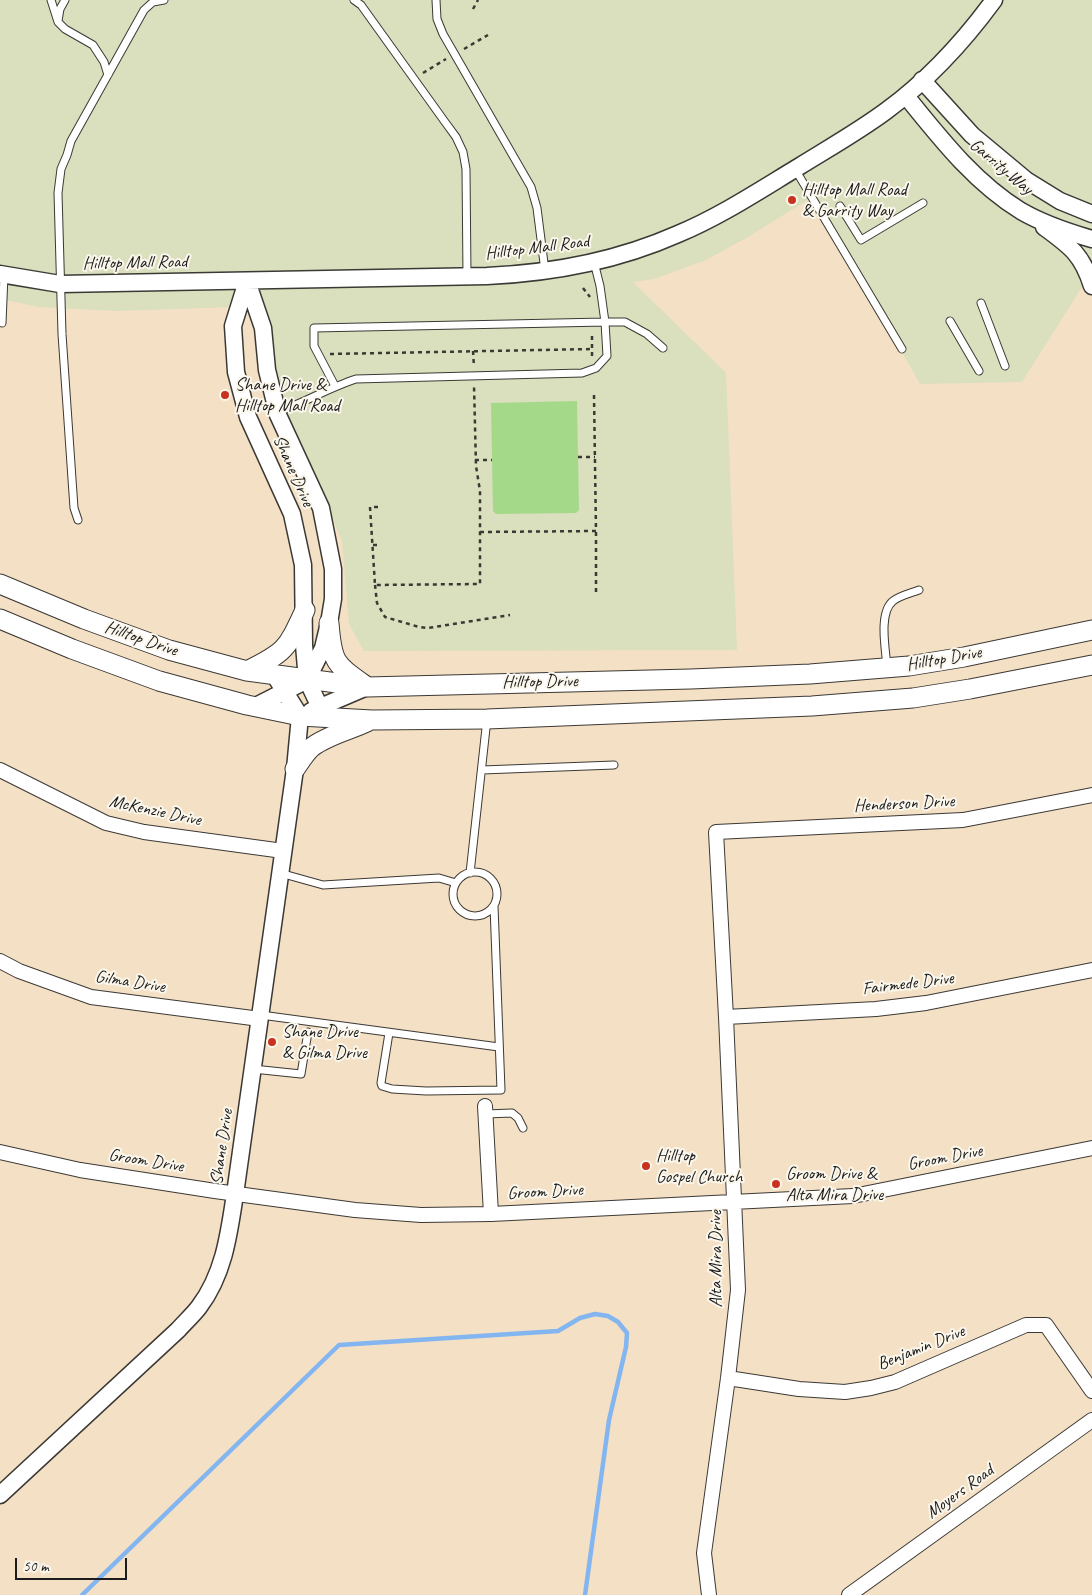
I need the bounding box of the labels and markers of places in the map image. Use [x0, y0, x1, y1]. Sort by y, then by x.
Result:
place label: Hilltop Mall Road & Garrity Way [802, 179, 907, 222]
marker: Hilltop Mall Road & Garrity Way [786, 194, 798, 206]
place label: Shane Drive & Hilltop Mall Road [235, 374, 340, 416]
marker: Shane Drive & Hilltop Mall Road [219, 389, 231, 401]
place label: Shane Drive & Gilma Drive [282, 1021, 367, 1064]
marker: Shane Drive & Gilma Drive [266, 1036, 278, 1048]
place label: Hilltop Gospel Church [656, 1145, 742, 1188]
marker: Hilltop Gospel Church [640, 1160, 652, 1172]
place label: Groom Drive & Alta Mira Drive [786, 1163, 883, 1206]
marker: Groom Drive & Alta Mira Drive [770, 1178, 782, 1190]

